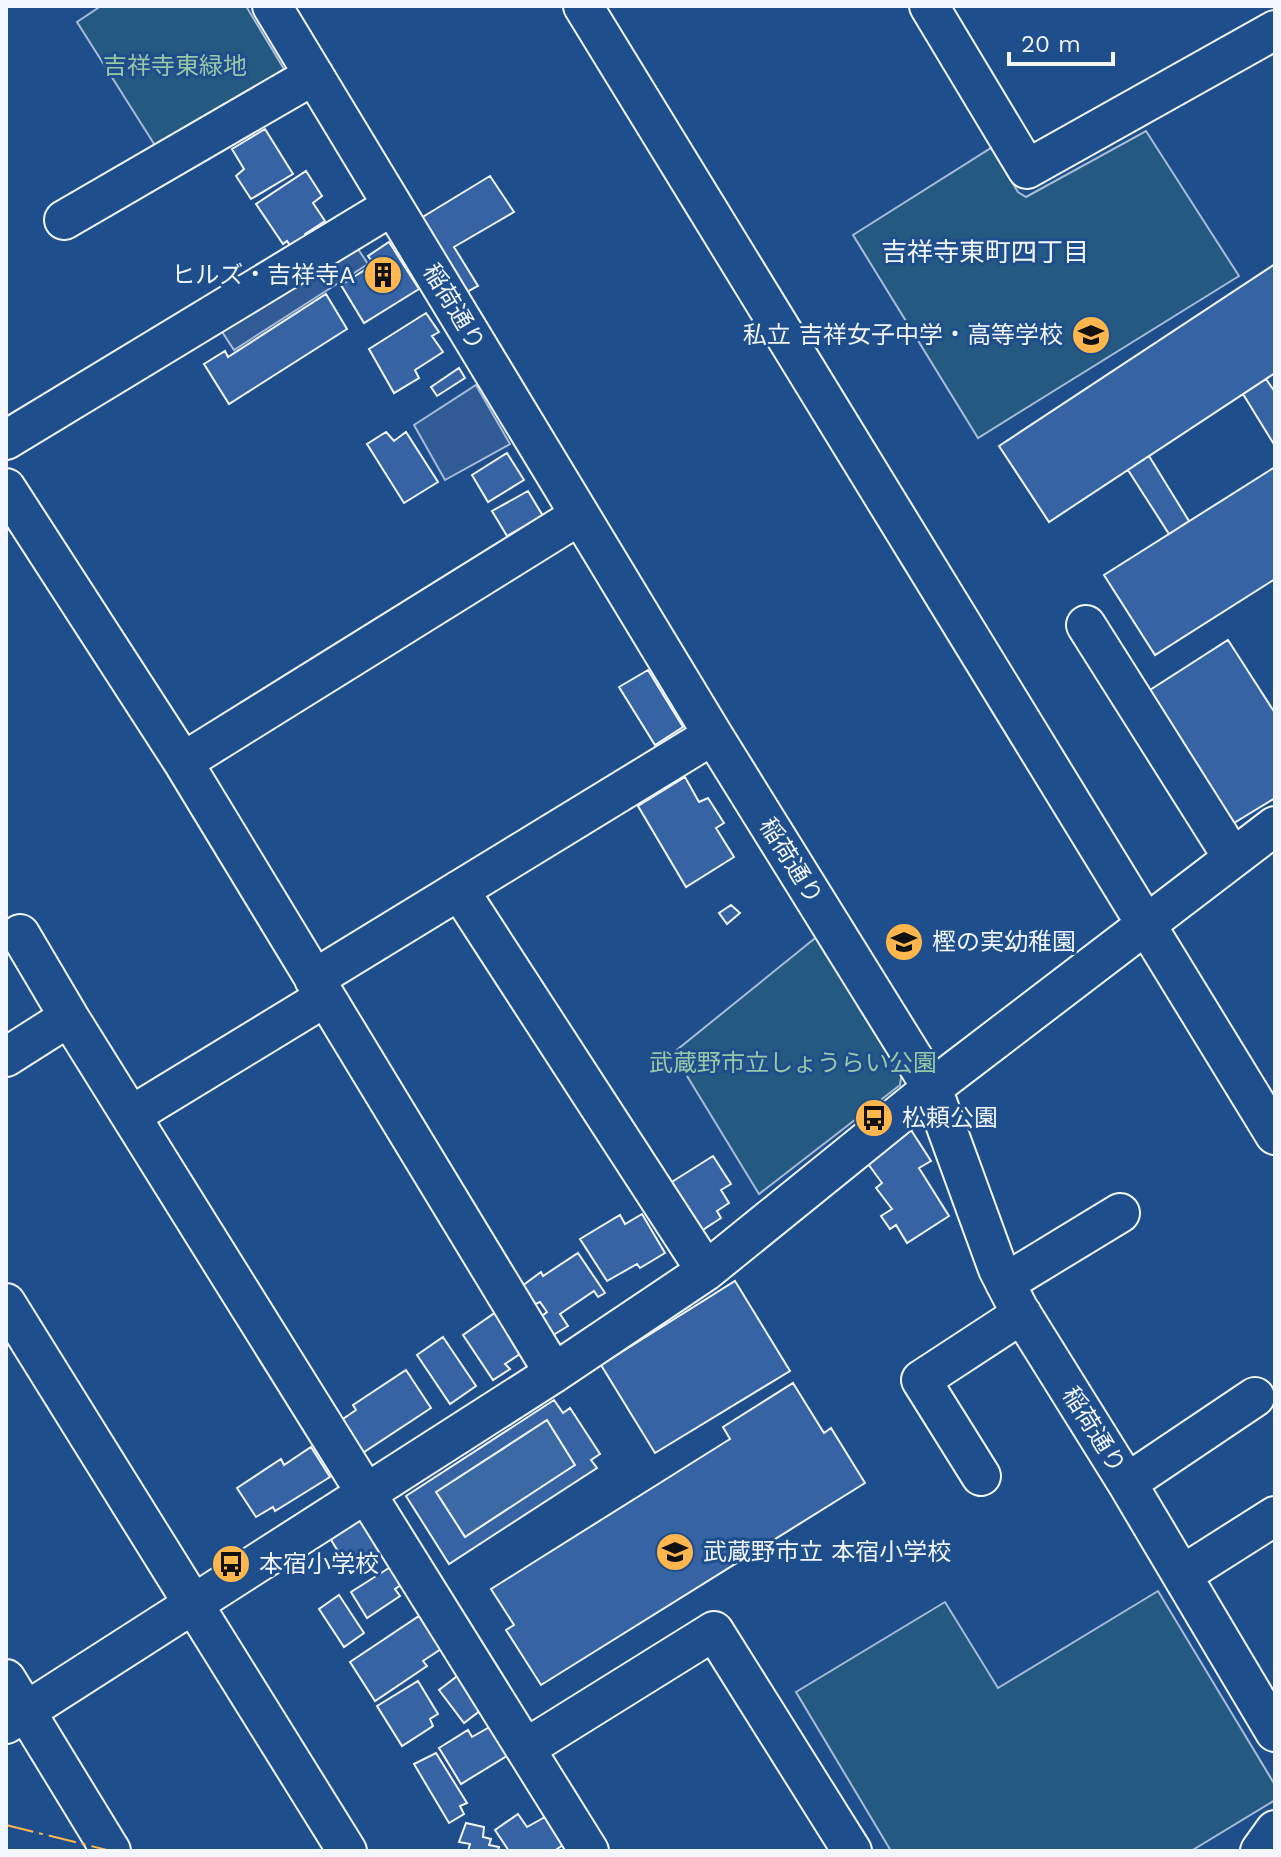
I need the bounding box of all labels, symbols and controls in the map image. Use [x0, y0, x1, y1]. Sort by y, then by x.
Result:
scale bar [1009, 16, 1113, 66]
text: 20 m [1021, 30, 1081, 58]
park label: 吉祥寺東緑地 [103, 52, 247, 80]
district label: 吉祥寺東町四丁目 [881, 237, 1089, 267]
building icon: ヒルズ・吉祥寺A [362, 254, 404, 296]
street label: 稲荷通り [417, 259, 491, 355]
place label: ヒルズ・吉祥寺A [171, 261, 355, 289]
school or university icon: 私立 吉祥女子中学・高等学校 [1070, 314, 1112, 356]
place label: 私立 吉祥女子中学・高等学校 [743, 321, 1063, 349]
street label: 稲荷通り [754, 813, 828, 909]
school or university icon: 樫の実幼稚園 [883, 921, 925, 963]
place label: 樫の実幼稚園 [932, 928, 1076, 956]
park label: 武蔵野市立しょうらい公園 [649, 1049, 937, 1077]
bus stop icon: 松頼公園 [853, 1097, 895, 1139]
place label: 松頼公園 [902, 1104, 998, 1132]
street label: 稲荷通り [1057, 1382, 1131, 1478]
school or university icon: 武蔵野市立 本宿小学校 [654, 1531, 696, 1573]
place label: 武蔵野市立 本宿小学校 [703, 1538, 951, 1566]
bus stop icon: 本宿小学校 [210, 1543, 252, 1585]
place label: 本宿小学校 [259, 1550, 379, 1578]

